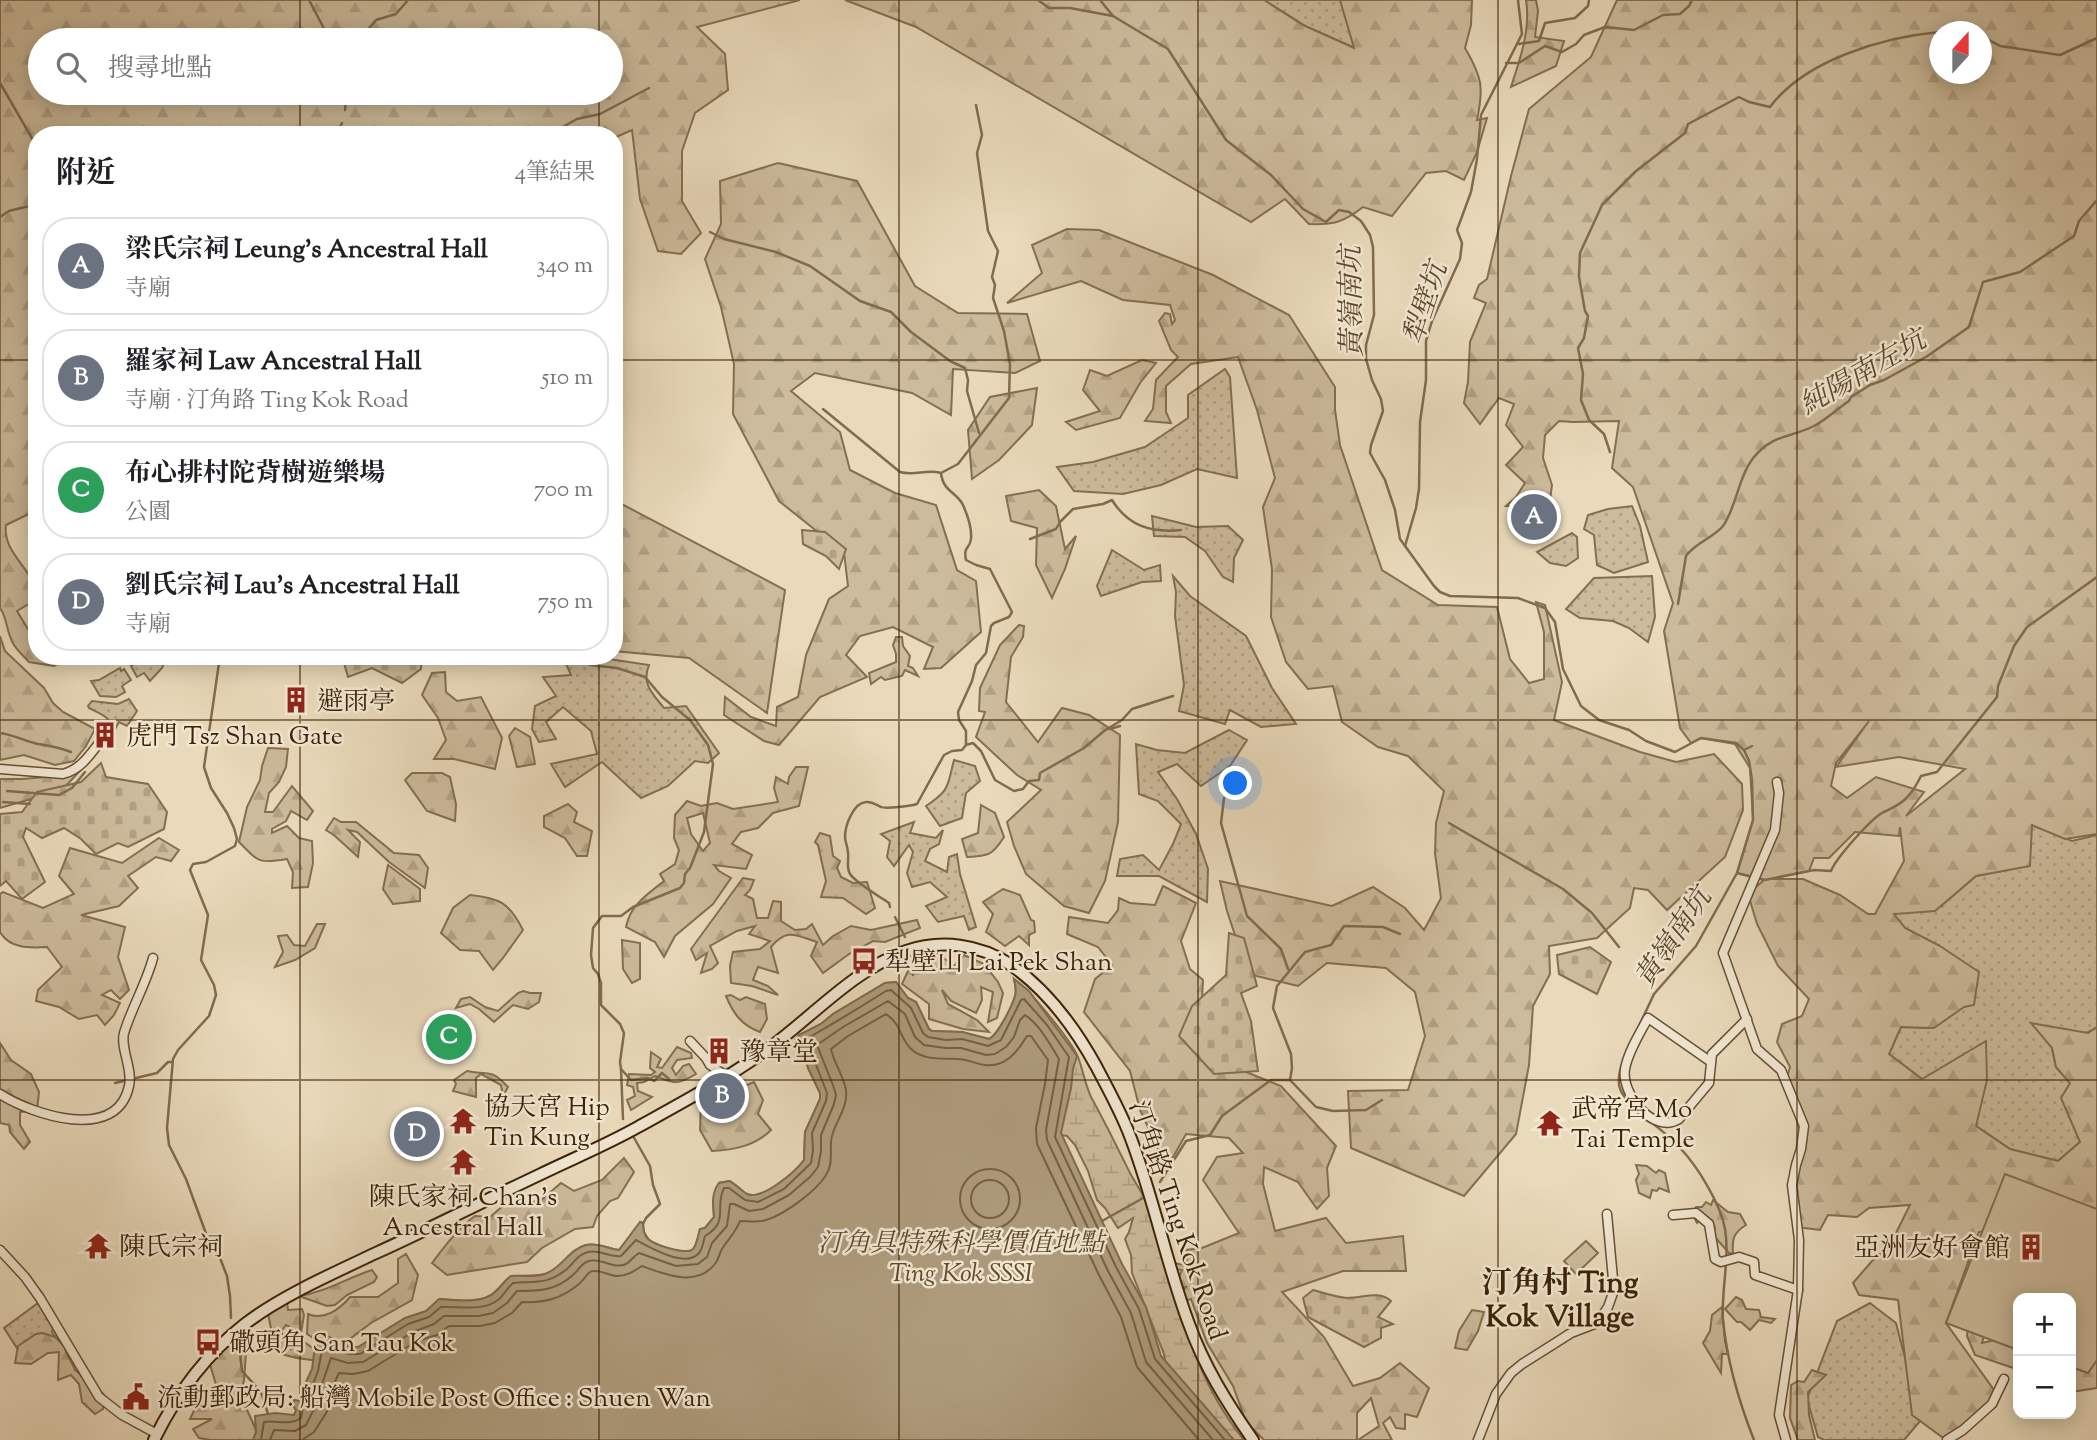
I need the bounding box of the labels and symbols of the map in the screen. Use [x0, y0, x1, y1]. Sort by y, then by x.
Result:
north arrow [1929, 21, 1992, 84]
water label: 黃嶺南坑 [1332, 242, 1374, 358]
water label: 犁壁坑 [1395, 254, 1460, 350]
water label: 純陽南左坑 [1793, 319, 1938, 426]
pin: A [1511, 491, 1557, 543]
place label: 避雨亭 [317, 684, 395, 721]
building icon: 避雨亭 [281, 685, 311, 715]
place label: 虎門 Tsz Shan Gate [126, 719, 343, 756]
building icon: 虎門 Tsz Shan Gate [90, 720, 120, 750]
your location [1218, 766, 1252, 800]
water label: 黃嶺南坑 [1627, 878, 1725, 996]
place label: 犁壁山 Lai Pek Shan [885, 945, 1112, 982]
bus stop icon: 犁壁山 Lai Pek Shan [849, 946, 879, 976]
pin: C [426, 1011, 472, 1063]
place label: 豫章堂 [740, 1035, 818, 1072]
building icon: 豫章堂 [704, 1036, 734, 1066]
pin: B [699, 1070, 745, 1122]
place label: 協天宮 Hip Tin Kung [484, 1090, 610, 1157]
place label: 武帝宮 Mo Tai Temple [1571, 1092, 1695, 1159]
street label: 汀角路 Ting Kok Road [1118, 1096, 1235, 1346]
temple icon: 協天宮 Hip Tin Kung [448, 1106, 478, 1136]
pin: D [394, 1108, 440, 1160]
temple icon: 武帝宮 Mo Tai Temple [1535, 1108, 1565, 1138]
temple icon: 陳氏家祠 Chan's Ancestral Hall [448, 1147, 478, 1177]
place label: 陳氏家祠 Chan's Ancestral Hall [369, 1180, 557, 1247]
park label: 汀角具特殊科學價值地點 Ting Kok SSSI [818, 1226, 1107, 1293]
place label: 陳氏宗祠 [119, 1230, 223, 1267]
temple icon: 陳氏宗祠 [83, 1231, 113, 1261]
place label: 亞洲友好會館 [1854, 1231, 2010, 1268]
building icon: 亞洲友好會館 [2016, 1232, 2046, 1262]
district label: 汀角村 Ting Kok Village [1482, 1263, 1639, 1340]
place label: 䃟頭角 San Tau Kok [229, 1326, 455, 1363]
bus stop icon: 䃟頭角 San Tau Kok [193, 1327, 223, 1357]
place label: 流動郵政局: 船灣 Mobile Post Office : Shuen Wan [157, 1381, 711, 1418]
public building icon: 流動郵政局: 船灣 Mobile Post Office : Shuen Wan [121, 1382, 151, 1412]

